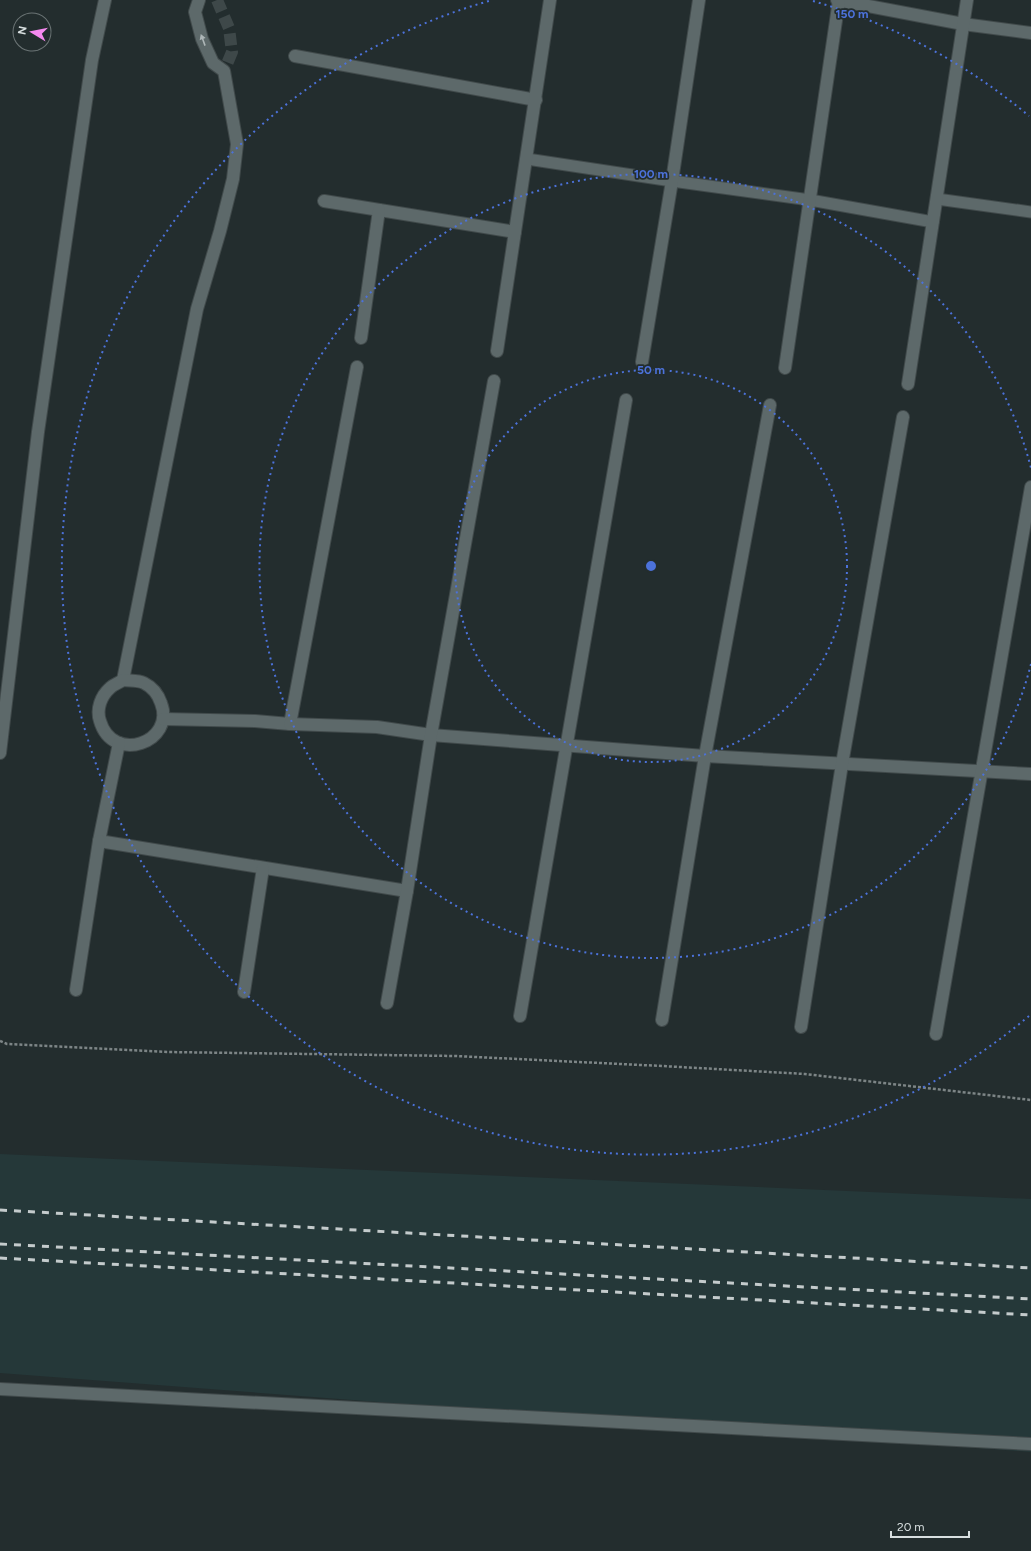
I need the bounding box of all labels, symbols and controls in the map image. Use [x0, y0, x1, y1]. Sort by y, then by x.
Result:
text: 150 m [835, 7, 869, 21]
north arrow [12, 12, 52, 52]
text: N [16, 25, 30, 36]
one-way arrow [200, 33, 206, 45]
text: 100 m [634, 167, 668, 181]
text: 50 m [637, 363, 665, 377]
centre of rings [644, 559, 658, 573]
scale bar [891, 1513, 969, 1539]
text: 20 m [897, 1520, 925, 1534]

